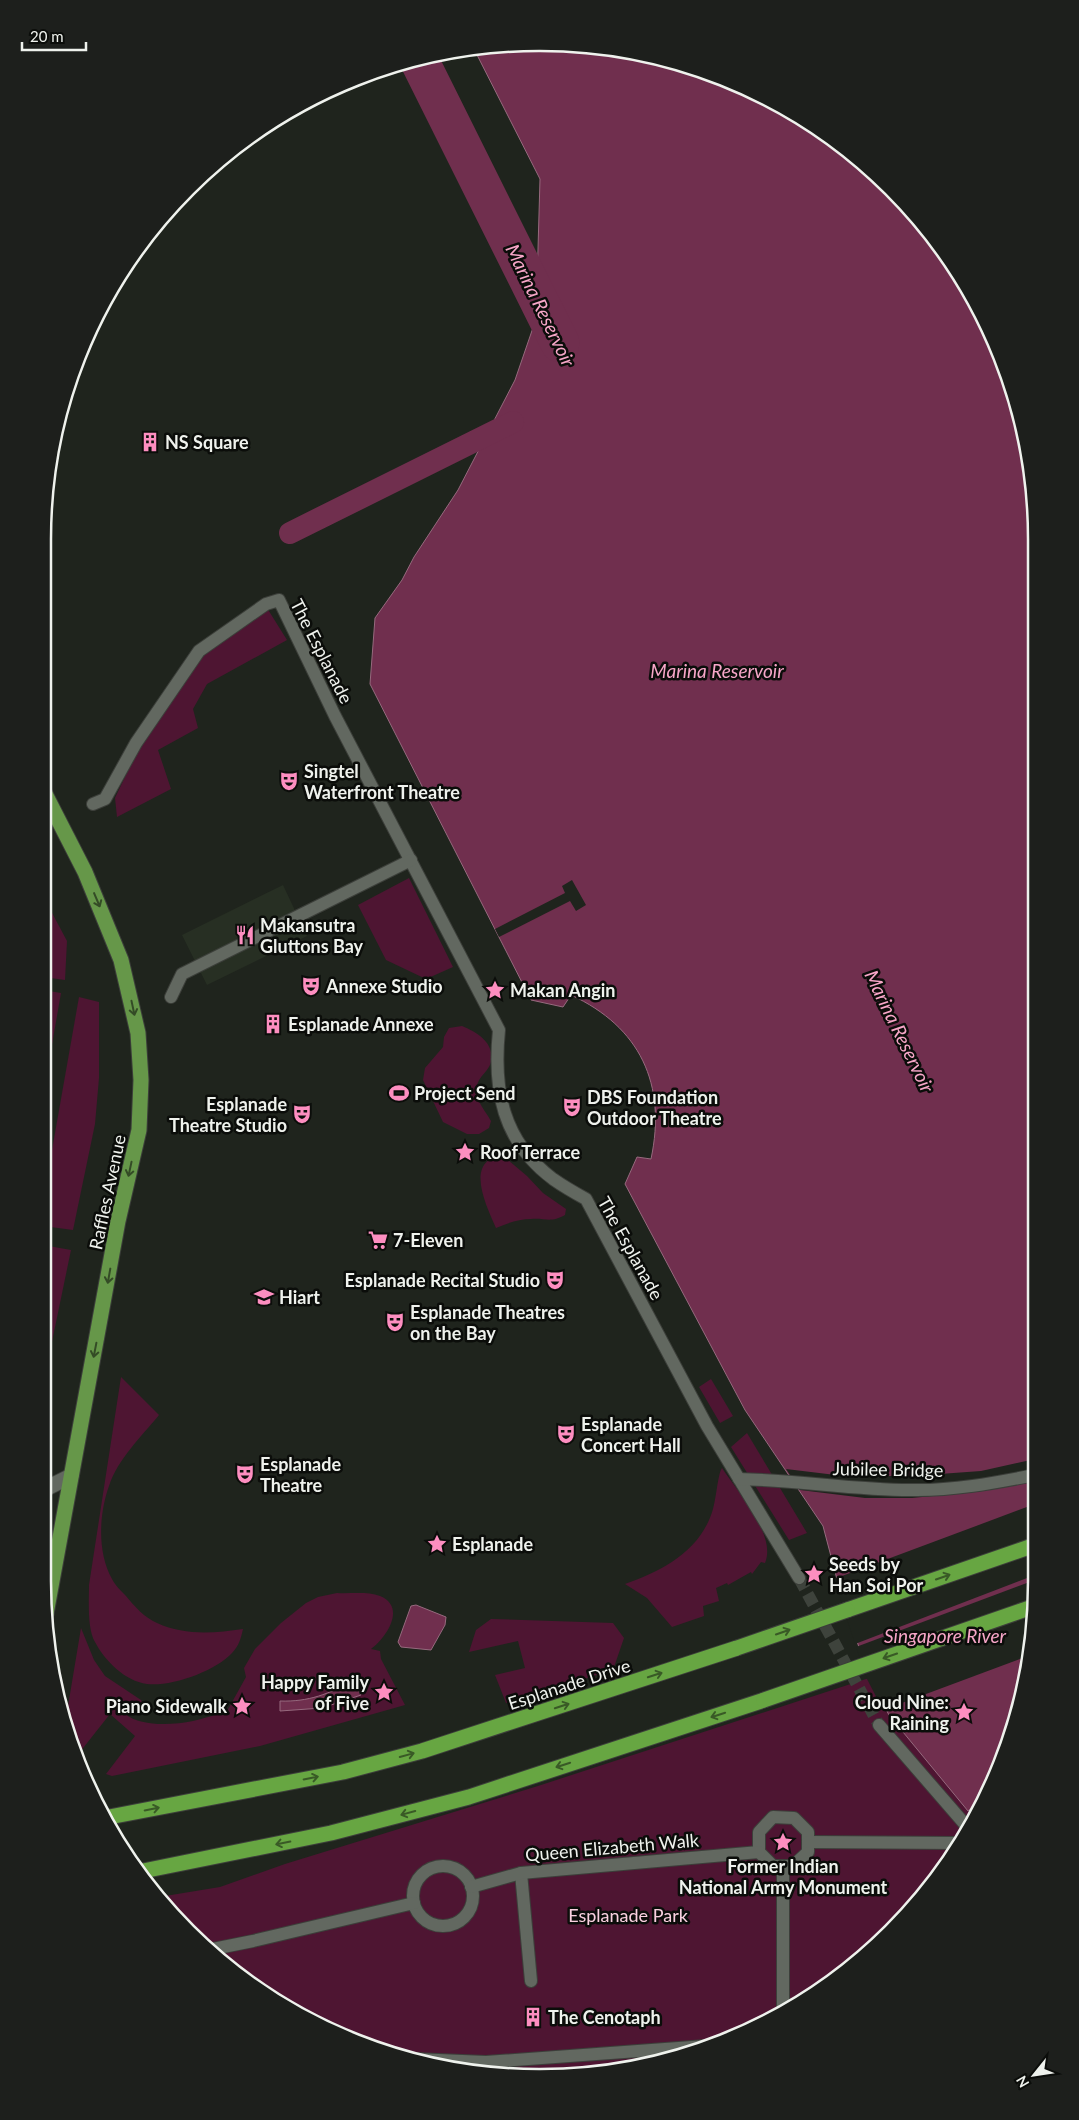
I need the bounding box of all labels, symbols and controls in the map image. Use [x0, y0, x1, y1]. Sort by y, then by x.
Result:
scale bar [22, 20, 86, 52]
text: 20 m [30, 27, 64, 45]
water label: Marina Reservoir [501, 240, 581, 370]
building icon: NS Square [139, 431, 161, 453]
place label: NS Square [165, 431, 249, 453]
street label: The Esplanade [286, 595, 358, 707]
water label: Marina Reservoir [650, 659, 784, 682]
place label: Singtel Waterfront Theatre [304, 760, 460, 803]
theatre icon: Singtel Waterfront Theatre [278, 770, 300, 792]
one-way arrow [93, 892, 102, 907]
place label: Makansutra Gluttons Bay [260, 914, 364, 957]
restaurant icon: Makansutra Gluttons Bay [234, 924, 256, 946]
water label: Marina Reservoir [860, 966, 940, 1096]
theatre icon: Annexe Studio [300, 975, 322, 997]
place label: Annexe Studio [325, 975, 443, 997]
place icon: Makan Angin [484, 979, 506, 1001]
place label: Makan Angin [510, 979, 615, 1001]
one-way arrow [128, 999, 138, 1015]
building icon: Esplanade Annexe [262, 1013, 284, 1035]
place label: Esplanade Annexe [288, 1013, 434, 1035]
sports icon: Project Send [388, 1082, 410, 1104]
place label: Project Send [414, 1082, 516, 1104]
place label: DBS Foundation Outdoor Theatre [587, 1086, 722, 1129]
place label: Esplanade Theatre Studio [169, 1093, 287, 1136]
theatre icon: DBS Foundation Outdoor Theatre [561, 1096, 583, 1118]
theatre icon: Esplanade Theatre Studio [291, 1103, 313, 1125]
street label: Raffles Avenue [84, 1132, 130, 1252]
place icon: Roof Terrace [454, 1141, 476, 1163]
place label: Roof Terrace [480, 1141, 581, 1163]
one-way arrow [125, 1160, 134, 1176]
street label: The Esplanade [594, 1193, 668, 1303]
supermarket icon: 7-Eleven [367, 1229, 389, 1251]
place label: 7-Eleven [393, 1229, 463, 1251]
one-way arrow [103, 1268, 113, 1284]
place label: Esplanade Recital Studio [345, 1269, 540, 1291]
theatre icon: Esplanade Recital Studio [544, 1269, 566, 1291]
school or university icon: Hiart [253, 1286, 275, 1308]
place label: Hiart [279, 1286, 320, 1308]
place label: Esplanade Theatres on the Bay [410, 1301, 565, 1344]
theatre icon: Esplanade Theatres on the Bay [384, 1311, 406, 1333]
one-way arrow [89, 1341, 99, 1357]
place label: Esplanade Concert Hall [581, 1413, 681, 1456]
theatre icon: Esplanade Concert Hall [555, 1423, 577, 1445]
place label: Esplanade Theatre [260, 1453, 341, 1496]
street label: Jubilee Bridge [832, 1457, 944, 1481]
theatre icon: Esplanade Theatre [234, 1463, 256, 1485]
place icon: Esplanade [426, 1533, 448, 1555]
place label: Esplanade [452, 1533, 533, 1555]
place label: Seeds by Han Soi Por [829, 1553, 923, 1596]
place icon: Seeds by Han Soi Por [803, 1563, 825, 1585]
one-way arrow [934, 1572, 950, 1581]
water label: Singapore River [884, 1624, 1006, 1647]
one-way arrow [775, 1627, 791, 1636]
one-way arrow [883, 1652, 898, 1661]
street label: Esplanade Drive [505, 1654, 633, 1714]
one-way arrow [647, 1670, 663, 1680]
place label: Happy Family of Five [261, 1671, 369, 1714]
place icon: Happy Family of Five [373, 1681, 395, 1703]
place label: Cloud Nine: Raining [855, 1691, 949, 1734]
place label: Piano Sidewalk [106, 1695, 227, 1717]
place icon: Piano Sidewalk [231, 1695, 253, 1717]
one-way arrow [554, 1701, 570, 1710]
place icon: Cloud Nine: Raining [953, 1701, 975, 1723]
one-way arrow [710, 1710, 726, 1720]
one-way arrow [399, 1750, 415, 1760]
one-way arrow [556, 1761, 571, 1770]
one-way arrow [303, 1773, 319, 1783]
one-way arrow [143, 1803, 159, 1813]
one-way arrow [400, 1809, 416, 1818]
street label: Queen Elizabeth Walk [524, 1828, 701, 1866]
place icon: Former Indian National Army Monument [772, 1831, 794, 1853]
one-way arrow [276, 1839, 292, 1848]
place label: Former Indian National Army Monument [679, 1855, 887, 1898]
park label: Esplanade Park [568, 1904, 689, 1926]
building icon: The Cenotaph [522, 2006, 544, 2028]
place label: The Cenotaph [548, 2006, 661, 2028]
north arrow [1009, 2050, 1059, 2100]
text: N [1012, 2073, 1032, 2091]

